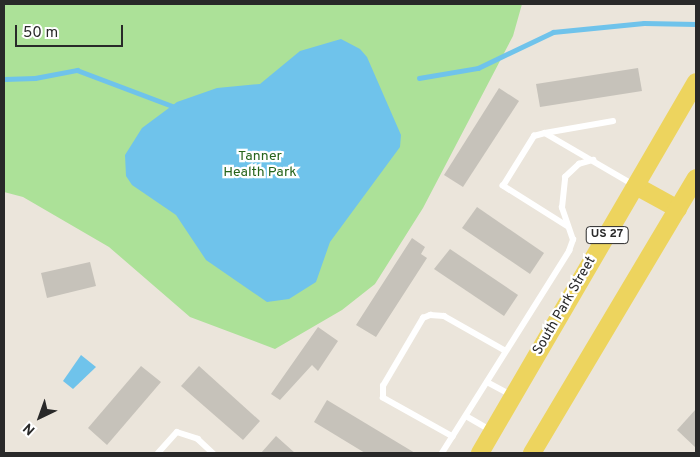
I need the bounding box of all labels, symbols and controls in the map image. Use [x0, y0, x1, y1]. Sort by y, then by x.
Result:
scale bar [18, 15, 125, 47]
text: 50 m [23, 24, 58, 43]
park label: Tanner Health Park [223, 149, 297, 182]
road number: US 27 [584, 226, 630, 244]
street label: South Park Street [530, 254, 600, 358]
north arrow [15, 392, 65, 442]
text: N [20, 419, 39, 438]

